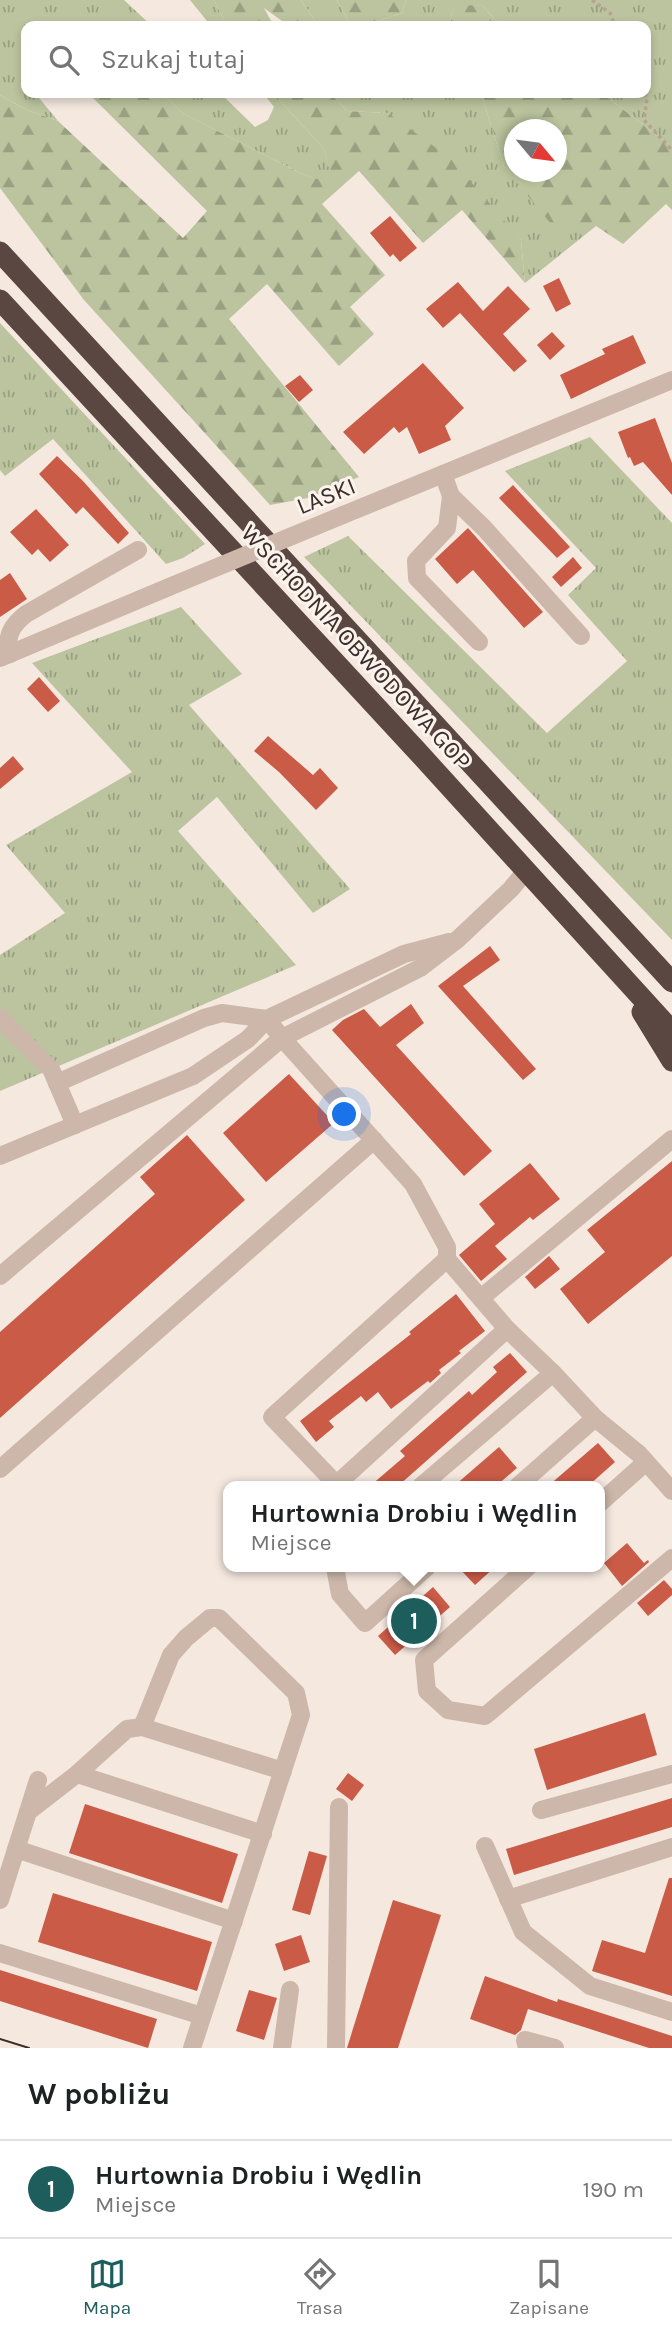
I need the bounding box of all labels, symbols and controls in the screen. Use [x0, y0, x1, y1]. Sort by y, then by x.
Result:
search box [21, 21, 651, 98]
icon: search [45, 41, 83, 79]
text: Szukaj tutaj [101, 44, 246, 75]
north arrow [504, 119, 567, 182]
street label: LASKI [293, 472, 359, 520]
street label: WSCHODNIA OBWODOWA GOP [235, 519, 477, 775]
your location [327, 1097, 361, 1131]
popup [223, 1481, 605, 1572]
text: Hurtownia Drobiu i Wędlin [250, 1498, 578, 1529]
text: Miejsce [250, 1529, 332, 1556]
pin: 1 [391, 1595, 437, 1647]
text: W pobliżu [28, 2076, 170, 2112]
text: Hurtownia Drobiu i Wędlin [95, 2160, 422, 2191]
text: 1 [47, 2176, 55, 2203]
text: 190 m [582, 2176, 644, 2203]
text: Miejsce [95, 2191, 176, 2218]
tab: Mapa [83, 2255, 131, 2319]
tab: Trasa [297, 2255, 343, 2319]
tab: Zapisane [509, 2255, 589, 2319]

